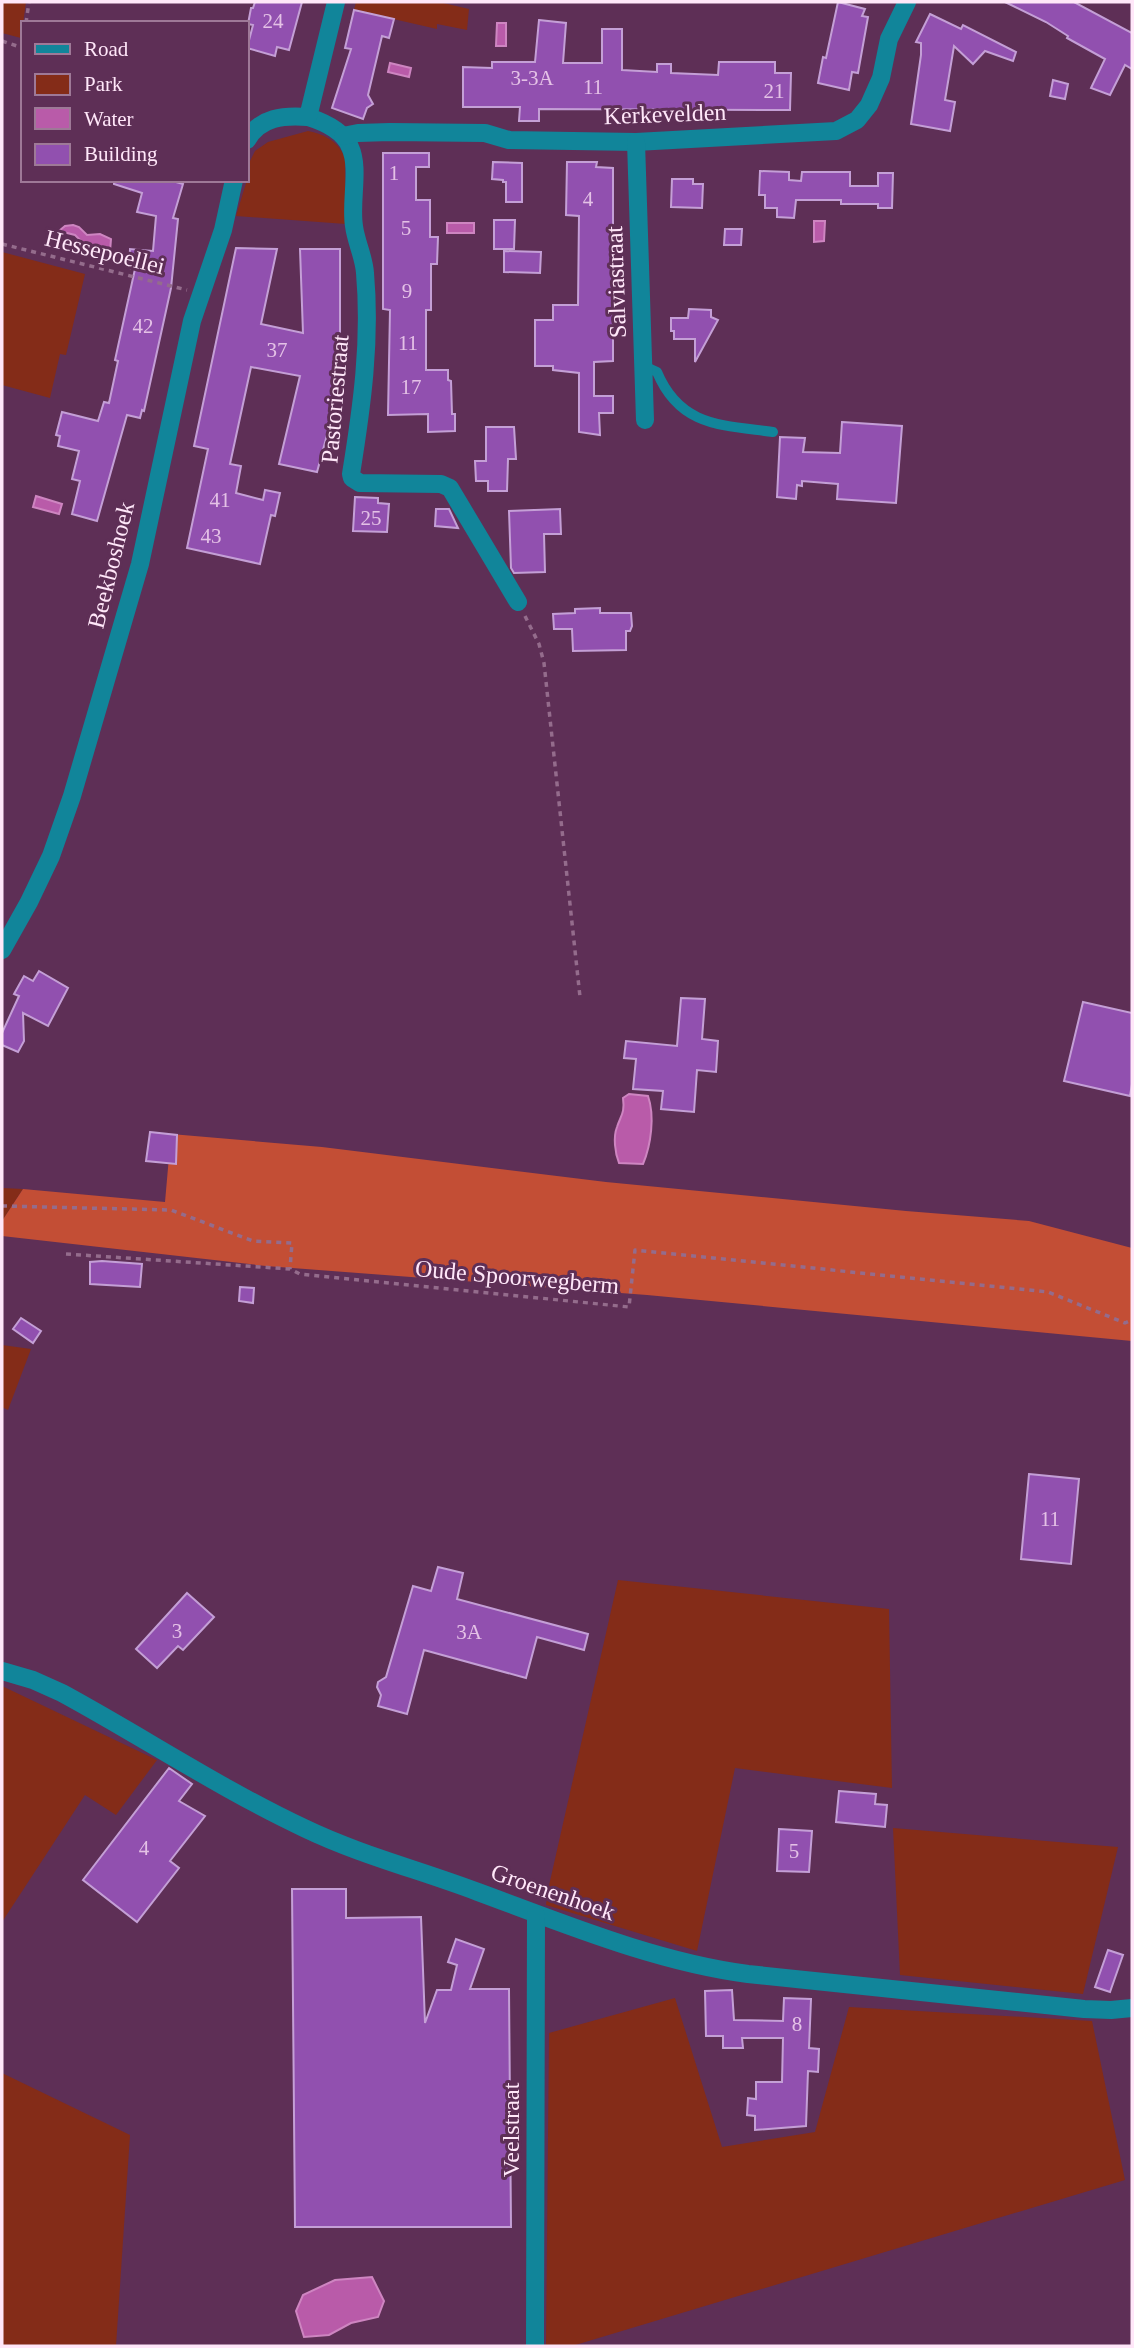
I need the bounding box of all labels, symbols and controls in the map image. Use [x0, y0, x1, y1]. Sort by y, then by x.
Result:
house number: 24 [263, 9, 284, 33]
legend [21, 21, 248, 182]
text: Road [84, 37, 129, 61]
house number: 3-3A [510, 66, 554, 90]
text: Park [84, 72, 123, 96]
house number: 11 [583, 75, 603, 99]
house number: 21 [764, 79, 785, 103]
street label: Kerkevelden [603, 99, 727, 129]
text: Water [84, 107, 134, 131]
text: Building [84, 142, 158, 166]
house number: 1 [389, 161, 399, 185]
house number: 4 [583, 187, 594, 211]
house number: 5 [401, 216, 411, 240]
street label: Hessepoellei [42, 225, 168, 280]
street label: Salviastraat [601, 225, 631, 338]
house number: 9 [402, 279, 412, 303]
house number: 42 [133, 314, 154, 338]
house number: 11 [398, 331, 418, 355]
street label: Pastoriestraat [316, 333, 354, 465]
house number: 37 [267, 338, 288, 362]
house number: 17 [401, 375, 422, 399]
house number: 41 [210, 488, 231, 512]
street label: Beekboshoek [83, 499, 139, 631]
house number: 25 [361, 506, 382, 530]
house number: 43 [201, 524, 222, 548]
street label: Oude Spoorwegberm [414, 1255, 620, 1299]
house number: 11 [1040, 1507, 1060, 1531]
house number: 3 [172, 1619, 182, 1643]
house number: 3A [456, 1620, 483, 1644]
house number: 4 [139, 1836, 150, 1860]
house number: 5 [789, 1839, 799, 1863]
street label: Groenenhoek [488, 1859, 618, 1925]
house number: 8 [792, 2012, 802, 2036]
street label: Veelstraat [498, 2082, 524, 2177]

